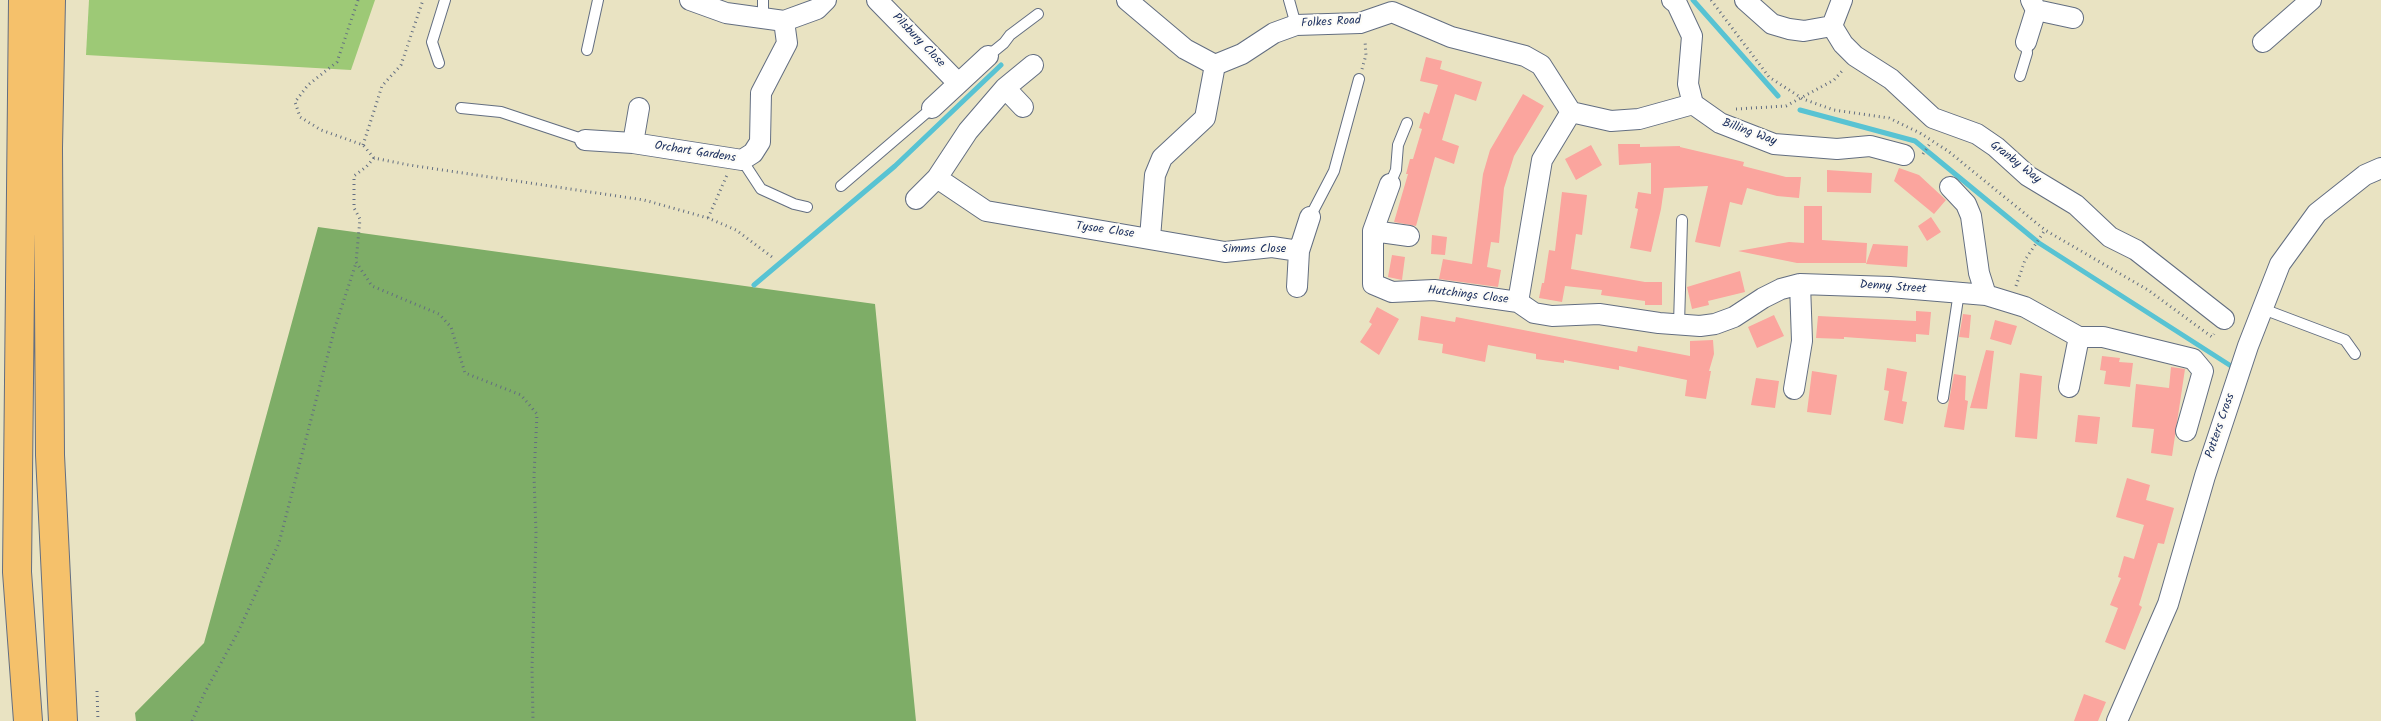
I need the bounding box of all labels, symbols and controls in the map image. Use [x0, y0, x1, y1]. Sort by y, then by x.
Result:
street label: Pilsbury Close [889, 11, 947, 71]
street label: Folkes Road [1301, 14, 1361, 32]
street label: Billing Way [1720, 117, 1778, 149]
street label: Orchart Gardens [653, 139, 737, 167]
street label: Granby Way [1987, 139, 2043, 187]
street label: Tysoe Close [1075, 220, 1135, 242]
street label: Simms Close [1222, 243, 1286, 257]
street label: Denny Street [1859, 278, 1927, 298]
street label: Hutchings Close [1427, 284, 1509, 308]
street label: Potters Cross [2203, 392, 2239, 460]

